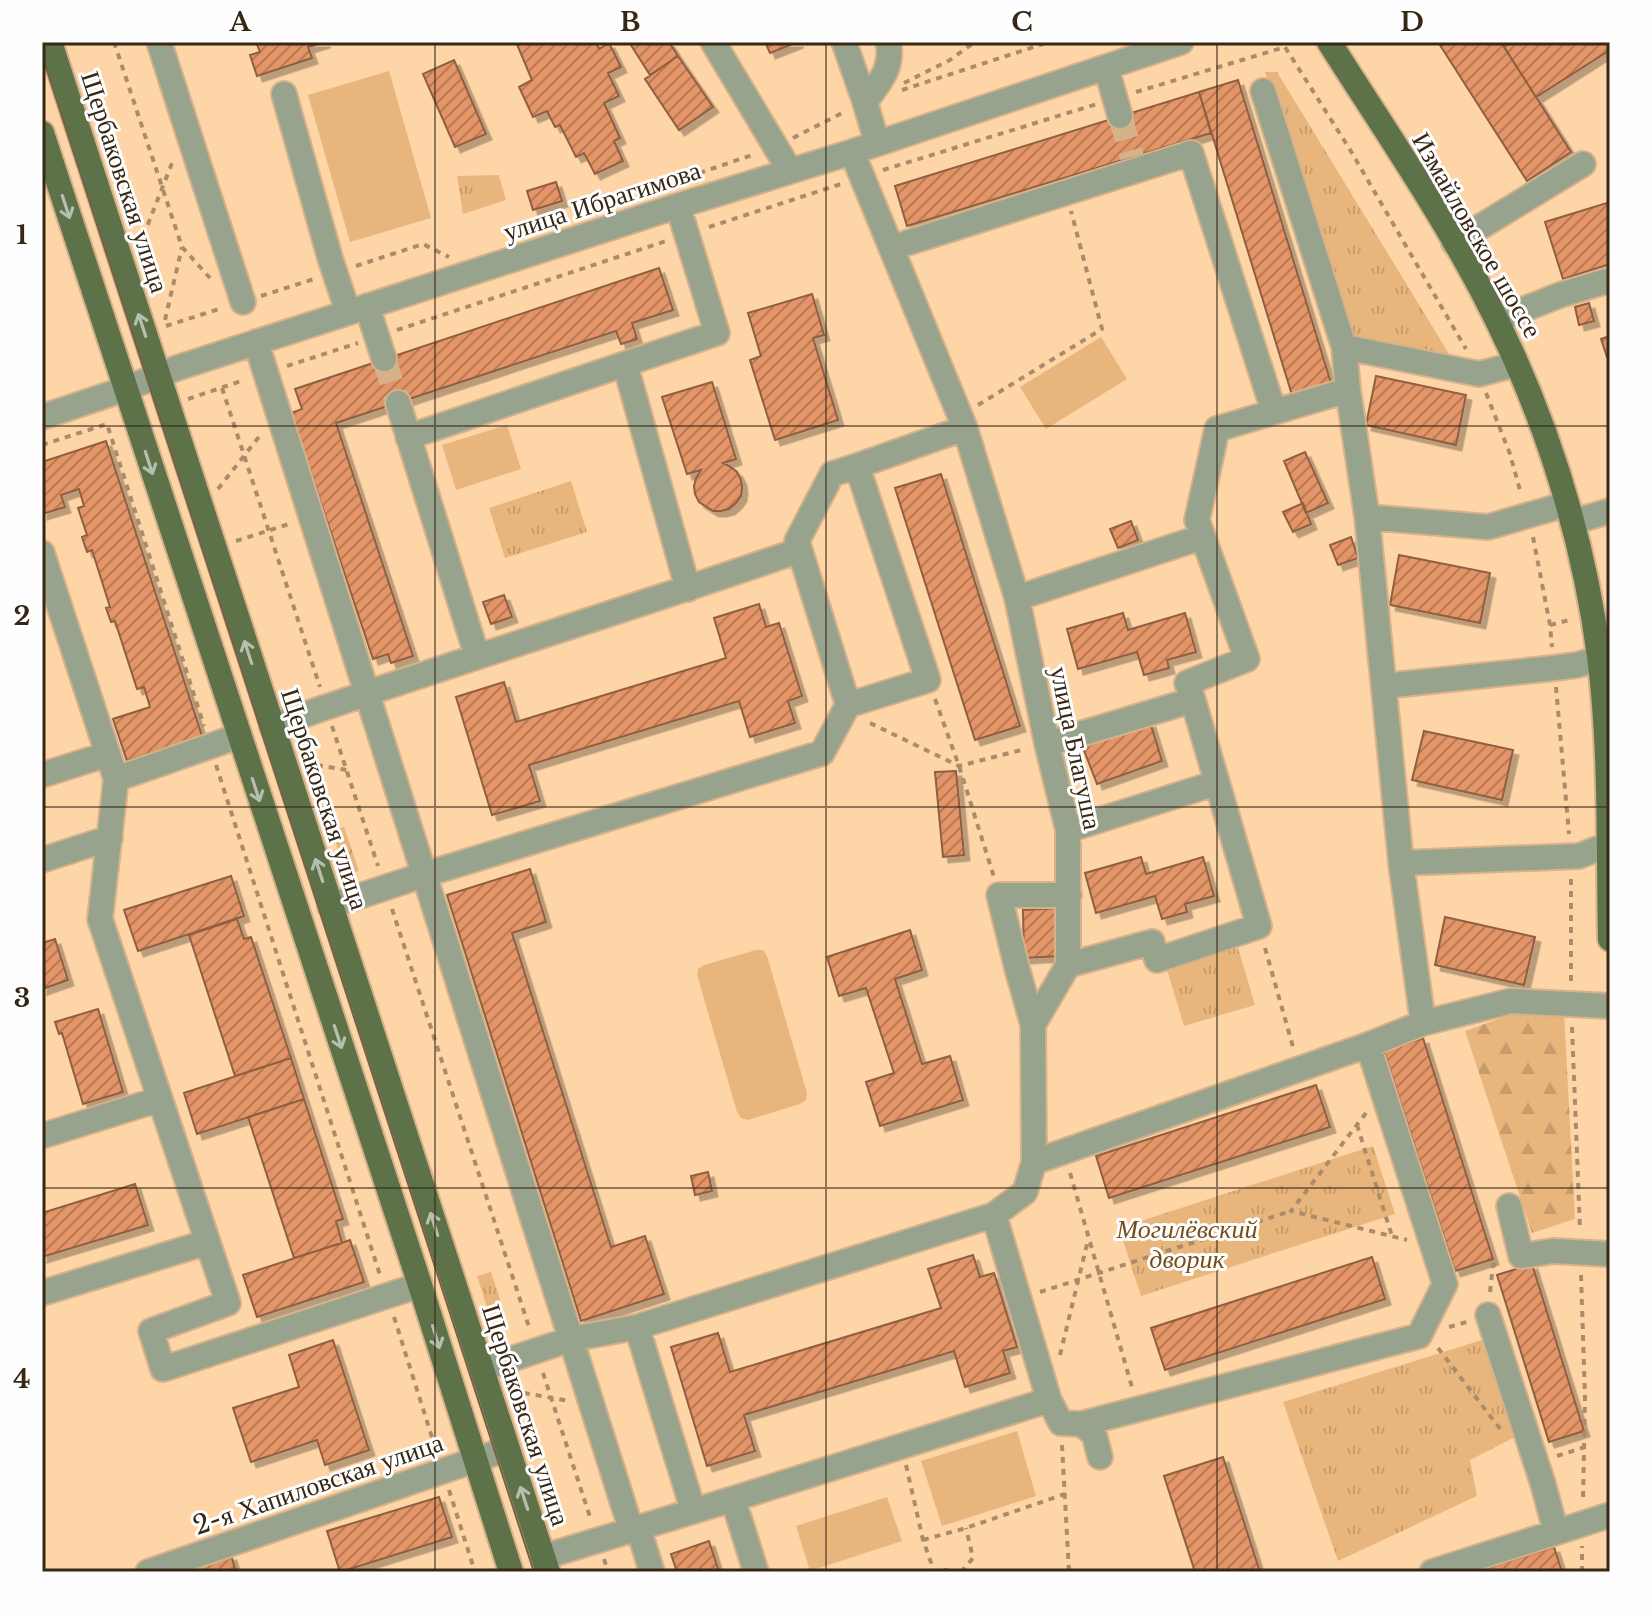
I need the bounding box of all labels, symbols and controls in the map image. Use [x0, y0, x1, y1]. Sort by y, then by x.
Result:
text: A [228, 6, 251, 38]
text: B [620, 6, 640, 38]
text: C [1011, 6, 1033, 38]
text: D [1400, 6, 1424, 38]
street label: Щербаковская улица [74, 67, 176, 297]
street label: Измайловское шоссе [1405, 126, 1549, 344]
street label: улица Ибрагимова [499, 154, 705, 248]
one-way arrow [59, 194, 74, 220]
text: 1 [16, 219, 28, 251]
one-way arrow [134, 312, 149, 338]
one-way arrow [142, 450, 157, 476]
text: 2 [14, 600, 30, 632]
one-way arrow [239, 640, 254, 665]
street label: улица Благуша [1043, 663, 1109, 833]
street label: Щербаковская улица [274, 684, 376, 914]
one-way arrow [250, 777, 265, 802]
one-way arrow [310, 858, 325, 883]
text: 3 [14, 982, 30, 1014]
one-way arrow [331, 1024, 346, 1049]
one-way arrow [426, 1212, 441, 1237]
park label: Могилёвский дворик [1116, 1213, 1257, 1275]
street label: Щербаковская улица [475, 1300, 577, 1530]
one-way arrow [429, 1324, 444, 1350]
text: 4 [13, 1363, 31, 1395]
street label: 2-я Хапиловская улица [189, 1426, 448, 1542]
one-way arrow [515, 1486, 530, 1511]

